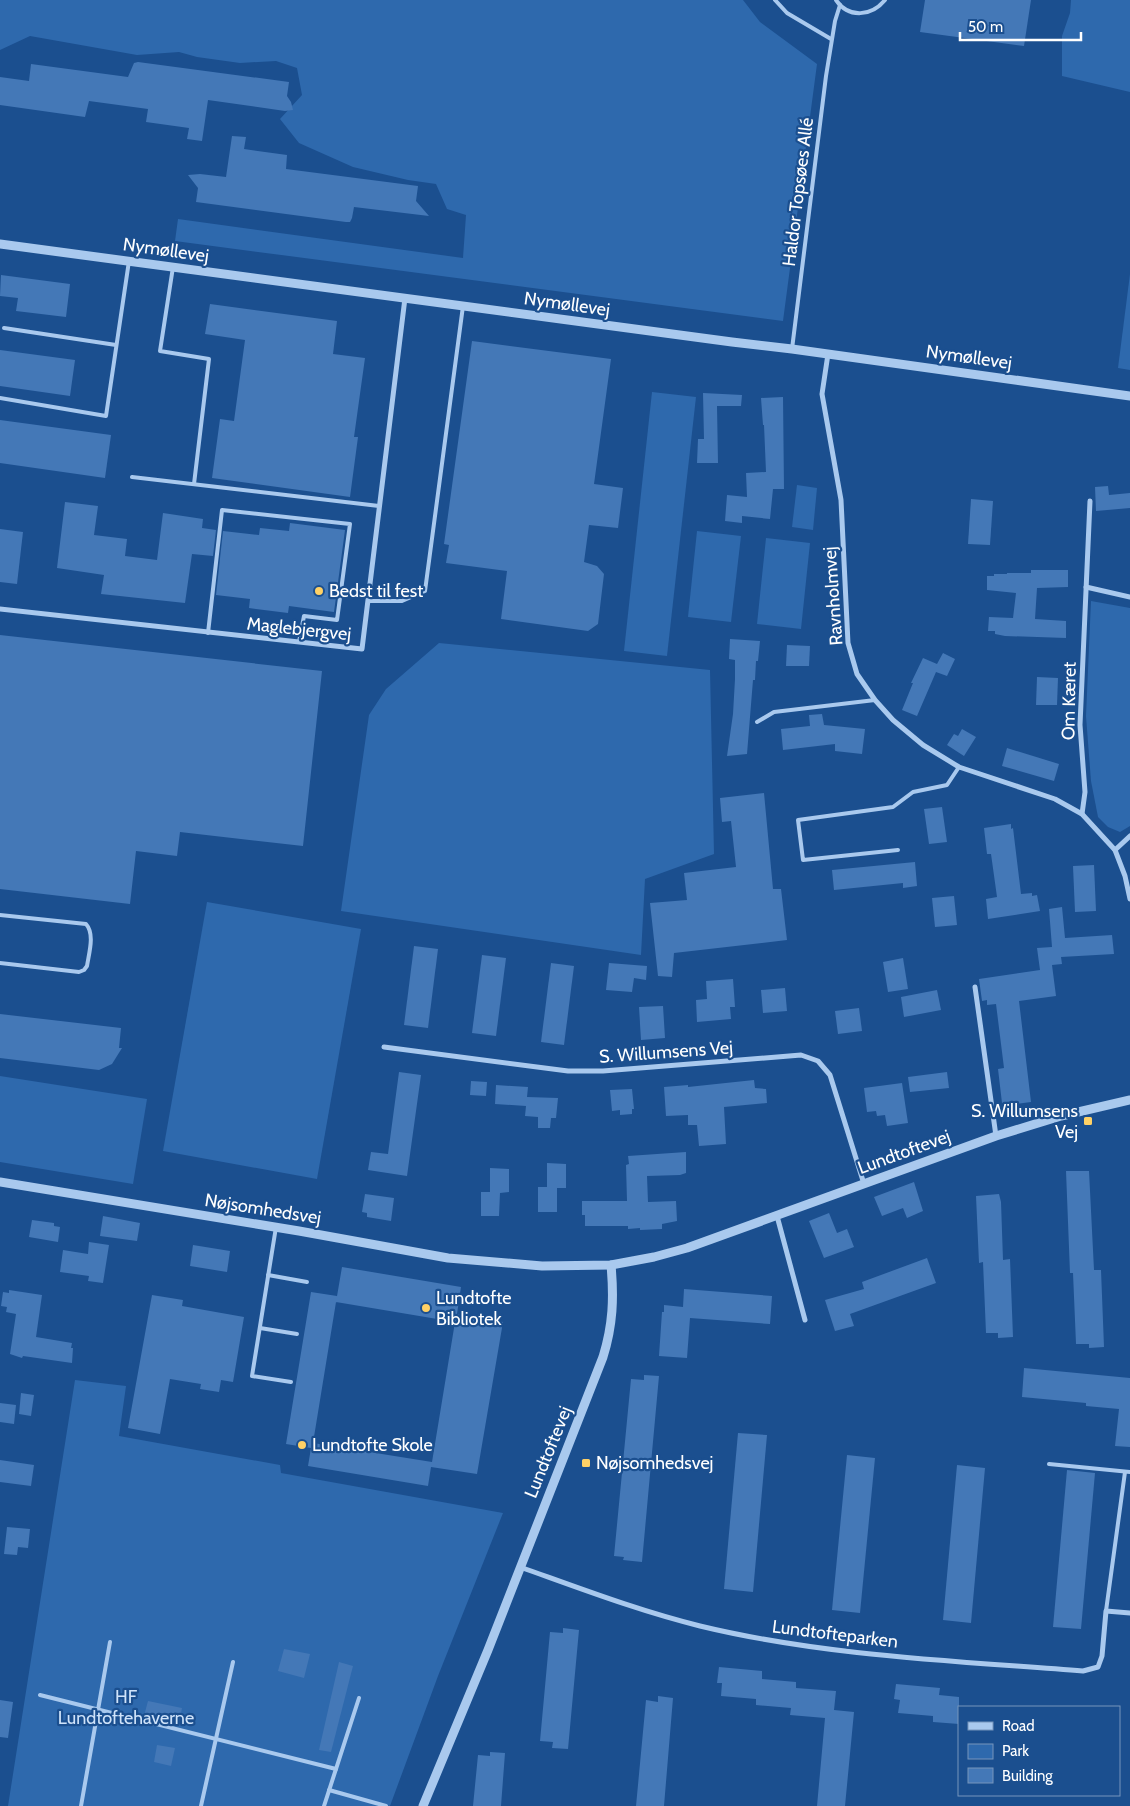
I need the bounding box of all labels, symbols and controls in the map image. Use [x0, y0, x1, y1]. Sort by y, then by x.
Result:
scale bar [960, 10, 1081, 42]
text: 50 m [968, 18, 1003, 36]
street label: Haldor Topsøes Allé [778, 116, 818, 268]
street label: Nymøllevej [122, 233, 210, 267]
street label: Nymøllevej [523, 287, 611, 321]
street label: Nymøllevej [925, 340, 1013, 374]
street label: Ravnholmvej [819, 546, 847, 646]
place label: Bedst til fest [329, 580, 423, 602]
marker: Bedst til fest [313, 585, 325, 597]
street label: Maglebjergvej [246, 613, 352, 645]
street label: Om Kæret [1057, 662, 1081, 740]
street label: S. Willumsens Vej [598, 1036, 734, 1068]
place label: S. Willumsens Vej [971, 1100, 1078, 1143]
marker: S. Willumsens Vej [1082, 1115, 1094, 1127]
street label: Lundtoftevej [855, 1125, 953, 1179]
street label: Nøjsomhedsvej [203, 1189, 323, 1229]
place label: Lundtofte Bibliotek [436, 1287, 511, 1330]
marker: Lundtofte Bibliotek [420, 1302, 432, 1314]
street label: Lundtoftevej [520, 1403, 576, 1501]
place label: Lundtofte Skole [312, 1434, 433, 1456]
marker: Lundtofte Skole [296, 1439, 308, 1451]
place label: Nøjsomhedsvej [596, 1452, 713, 1474]
marker: Nøjsomhedsvej [580, 1457, 592, 1469]
street label: Lundtofteparken [771, 1615, 899, 1653]
park label: HF Lundtoftehaverne [58, 1686, 194, 1729]
legend [958, 1706, 1120, 1796]
text: Road [1002, 1717, 1035, 1735]
text: Park [1002, 1742, 1029, 1760]
text: Building [1002, 1767, 1053, 1785]

